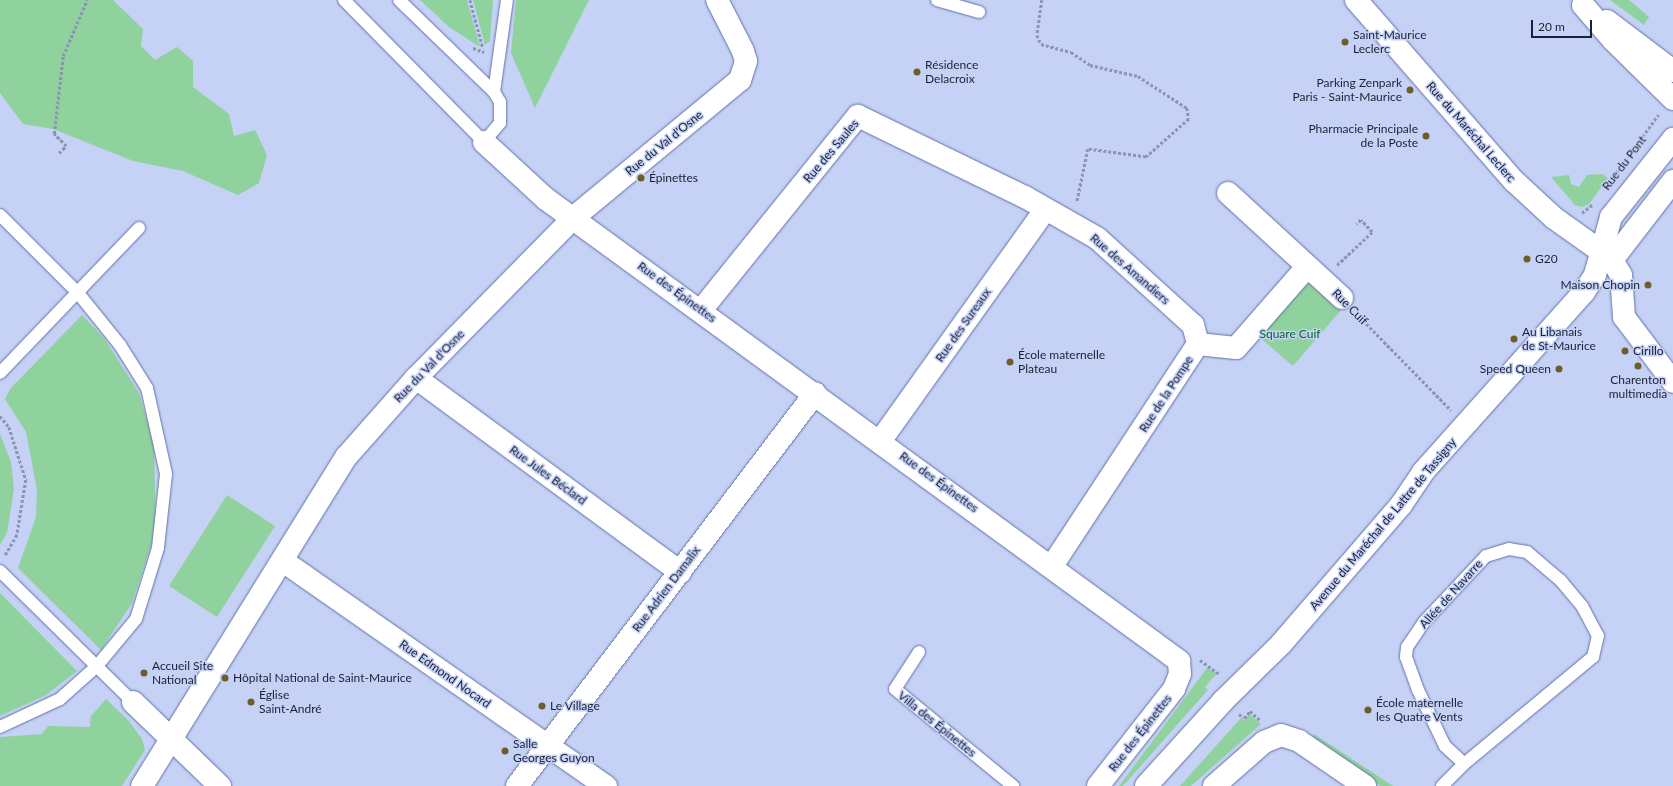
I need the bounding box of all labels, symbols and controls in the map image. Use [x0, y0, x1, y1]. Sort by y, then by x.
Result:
scale bar [1533, 12, 1594, 38]
text: 20 m [1538, 19, 1565, 34]
place label: Saint-Maurice Leclerc [1353, 28, 1426, 56]
marker: Saint-Maurice Leclerc [1340, 37, 1350, 47]
place label: Résidence Delacroix [925, 58, 978, 86]
marker: Résidence Delacroix [912, 67, 922, 77]
place label: Parking Zenpark Paris - Saint-Maurice [1293, 76, 1402, 104]
street label: Rue du Maréchal Leclerc [1423, 79, 1519, 185]
marker: Parking Zenpark Paris - Saint-Maurice [1405, 85, 1415, 95]
street label: Rue du Val d'Osne [622, 107, 706, 179]
street label: Rue des Saules [800, 116, 862, 186]
place label: Pharmacie Principale de la Poste [1308, 122, 1418, 150]
marker: Pharmacie Principale de la Poste [1421, 131, 1431, 141]
street label: Rue du Pont [1599, 133, 1649, 193]
place label: Épinettes [649, 171, 698, 185]
marker: Épinettes [636, 173, 646, 183]
street label: Rue des Amandiers [1087, 231, 1173, 307]
place label: G20 [1535, 252, 1558, 266]
marker: G20 [1522, 254, 1532, 264]
street label: Rue des Épinettes [635, 259, 719, 325]
place label: Maison Chopin [1561, 278, 1640, 292]
marker: Maison Chopin [1643, 280, 1653, 290]
street label: Rue des Sureaux [932, 285, 994, 365]
street label: Rue Cuif [1329, 286, 1371, 328]
place label: Au Libanais de St-Maurice [1522, 325, 1596, 353]
street label: Rue du Val d'Osne [391, 327, 467, 405]
park label: Square Cuif [1259, 327, 1321, 341]
marker: Au Libanais de St-Maurice [1509, 334, 1519, 344]
place label: Cirillo [1633, 344, 1664, 358]
marker: Cirillo [1620, 346, 1630, 356]
place label: École maternelle Plateau [1018, 348, 1105, 376]
street label: Rue de la Pompe [1136, 353, 1196, 435]
marker: École maternelle Plateau [1005, 357, 1015, 367]
marker: Charenton multimedia [1633, 361, 1643, 371]
place label: Speed Queen [1480, 362, 1551, 376]
marker: Speed Queen [1554, 364, 1564, 374]
place label: Charenton multimedia [1609, 373, 1667, 401]
street label: Avenue du Maréchal de Lattre de Tassigny [1306, 435, 1460, 613]
street label: Rue Jules Béclard [507, 442, 589, 508]
street label: Rue des Épinettes [897, 449, 981, 515]
street label: Rue Adrien Damalix [629, 543, 703, 635]
street label: Allée de Navarre [1416, 557, 1486, 631]
street label: Rue Edmond Nocard [397, 637, 493, 711]
place label: Accueil Site National [152, 659, 213, 687]
marker: Accueil Site National [139, 668, 149, 678]
place label: Hôpital National de Saint-Maurice [233, 671, 412, 685]
marker: Hôpital National de Saint-Maurice [220, 673, 230, 683]
place label: Église Saint-André [259, 688, 322, 716]
street label: Villa des Épinettes [895, 688, 979, 760]
street label: Rue des Épinettes [1105, 692, 1175, 774]
place label: École maternelle les Quatre Vents [1376, 696, 1463, 724]
marker: Église Saint-André [246, 697, 256, 707]
place label: Le Village [550, 699, 600, 713]
marker: Le Village [537, 701, 547, 711]
marker: École maternelle les Quatre Vents [1363, 705, 1373, 715]
place label: Salle Georges Guyon [513, 737, 595, 765]
marker: Salle Georges Guyon [500, 746, 510, 756]

